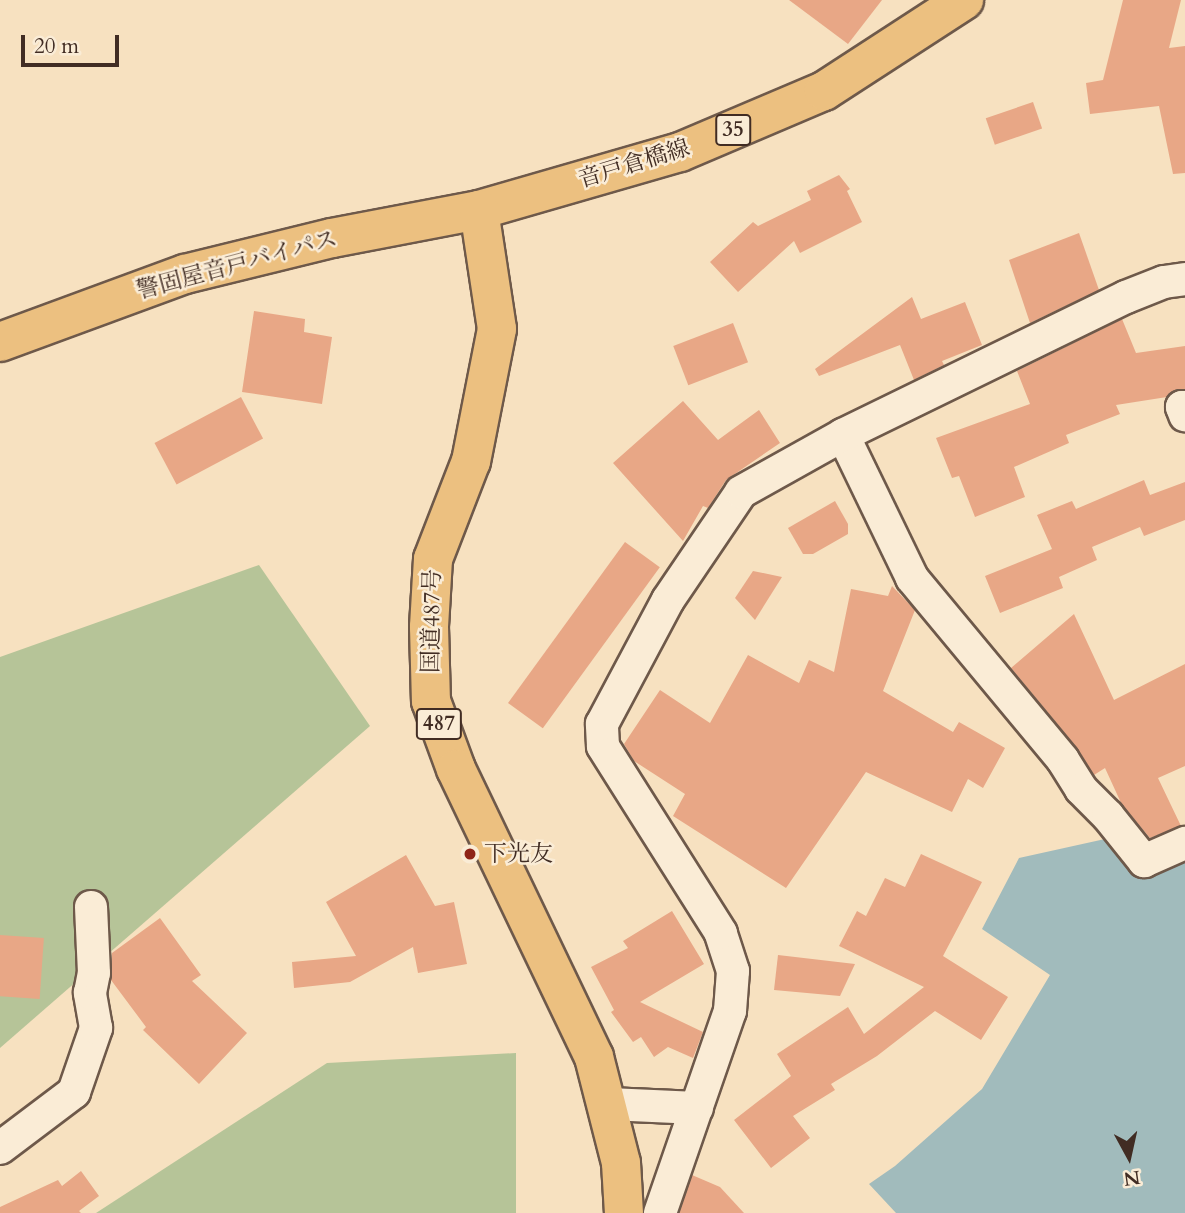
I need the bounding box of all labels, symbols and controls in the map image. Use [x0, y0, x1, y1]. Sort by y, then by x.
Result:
scale bar [24, 21, 122, 65]
text: 20 m [34, 32, 79, 61]
road number: 35 [714, 113, 752, 148]
street label: 音戸倉橋線 [575, 134, 693, 194]
street label: 警固屋音戸バイパス [133, 225, 341, 305]
street label: 国道487号 [417, 569, 447, 673]
road number: 487 [414, 706, 464, 742]
place label: 下光友 [484, 840, 553, 868]
marker: 下光友 [462, 846, 478, 862]
north arrow [1094, 1122, 1164, 1192]
text: N [1122, 1164, 1142, 1192]

